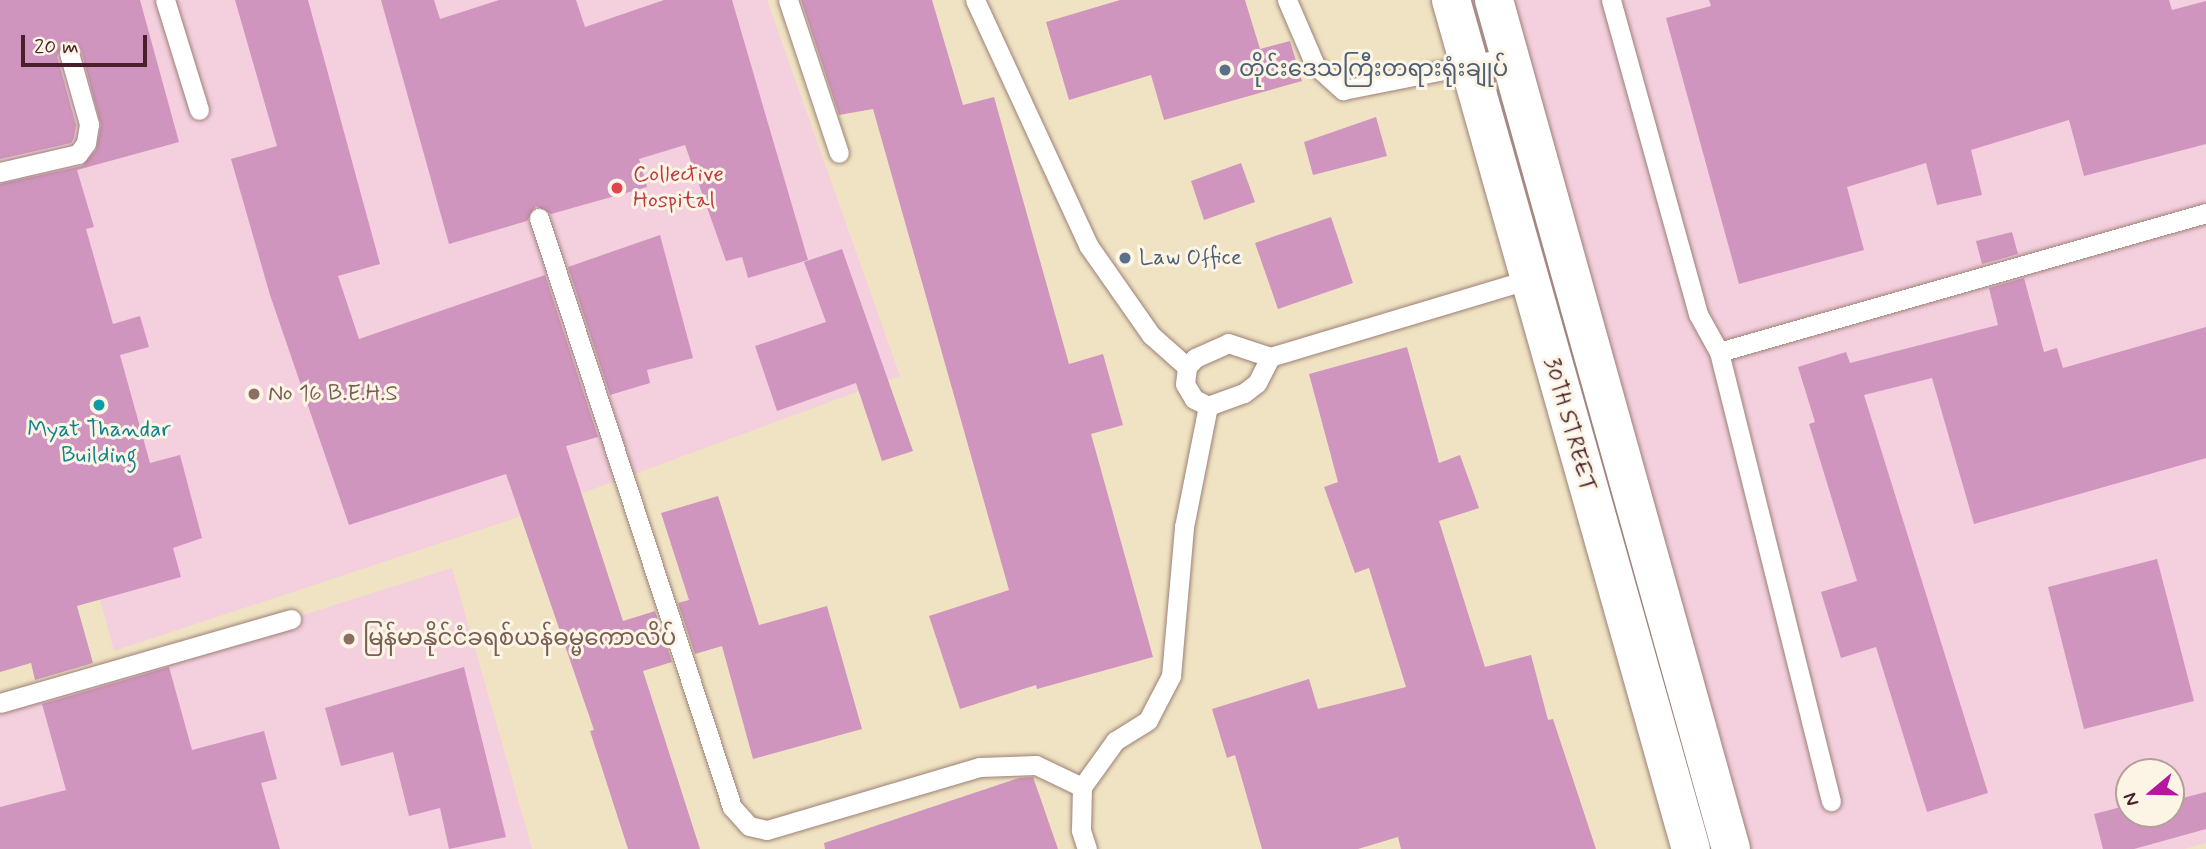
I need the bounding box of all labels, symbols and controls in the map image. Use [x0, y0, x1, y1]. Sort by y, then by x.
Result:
scale bar [24, 21, 150, 65]
text: 20 m [34, 33, 79, 61]
place label: တိုင်းဒေသကြီးတရားရုံးချုပ် [1239, 56, 1508, 84]
marker: တိုင်းဒေသကြီးတရားရုံးချုပ် [1217, 62, 1233, 78]
place label: Collective Hospital [633, 161, 724, 215]
marker: Collective Hospital [607, 178, 627, 198]
place label: Law Office [1139, 244, 1244, 272]
marker: Law Office [1117, 250, 1133, 266]
street label: 30TH STREET [1536, 353, 1602, 497]
place label: No 16 B.E.H.S [268, 380, 398, 408]
marker: No 16 B.E.H.S [246, 386, 262, 402]
marker: Myat Thandar Building [91, 397, 107, 413]
place label: Myat Thandar Building [27, 416, 171, 470]
place label: မြန်မာနိုင်ငံခရစ်ယန်ဓမ္မကောလိပ် [363, 625, 676, 653]
marker: မြန်မာနိုင်ငံခရစ်ယန်ဓမ္မကောလိပ် [341, 631, 357, 647]
north arrow [2115, 758, 2185, 828]
text: N [2118, 789, 2145, 809]

